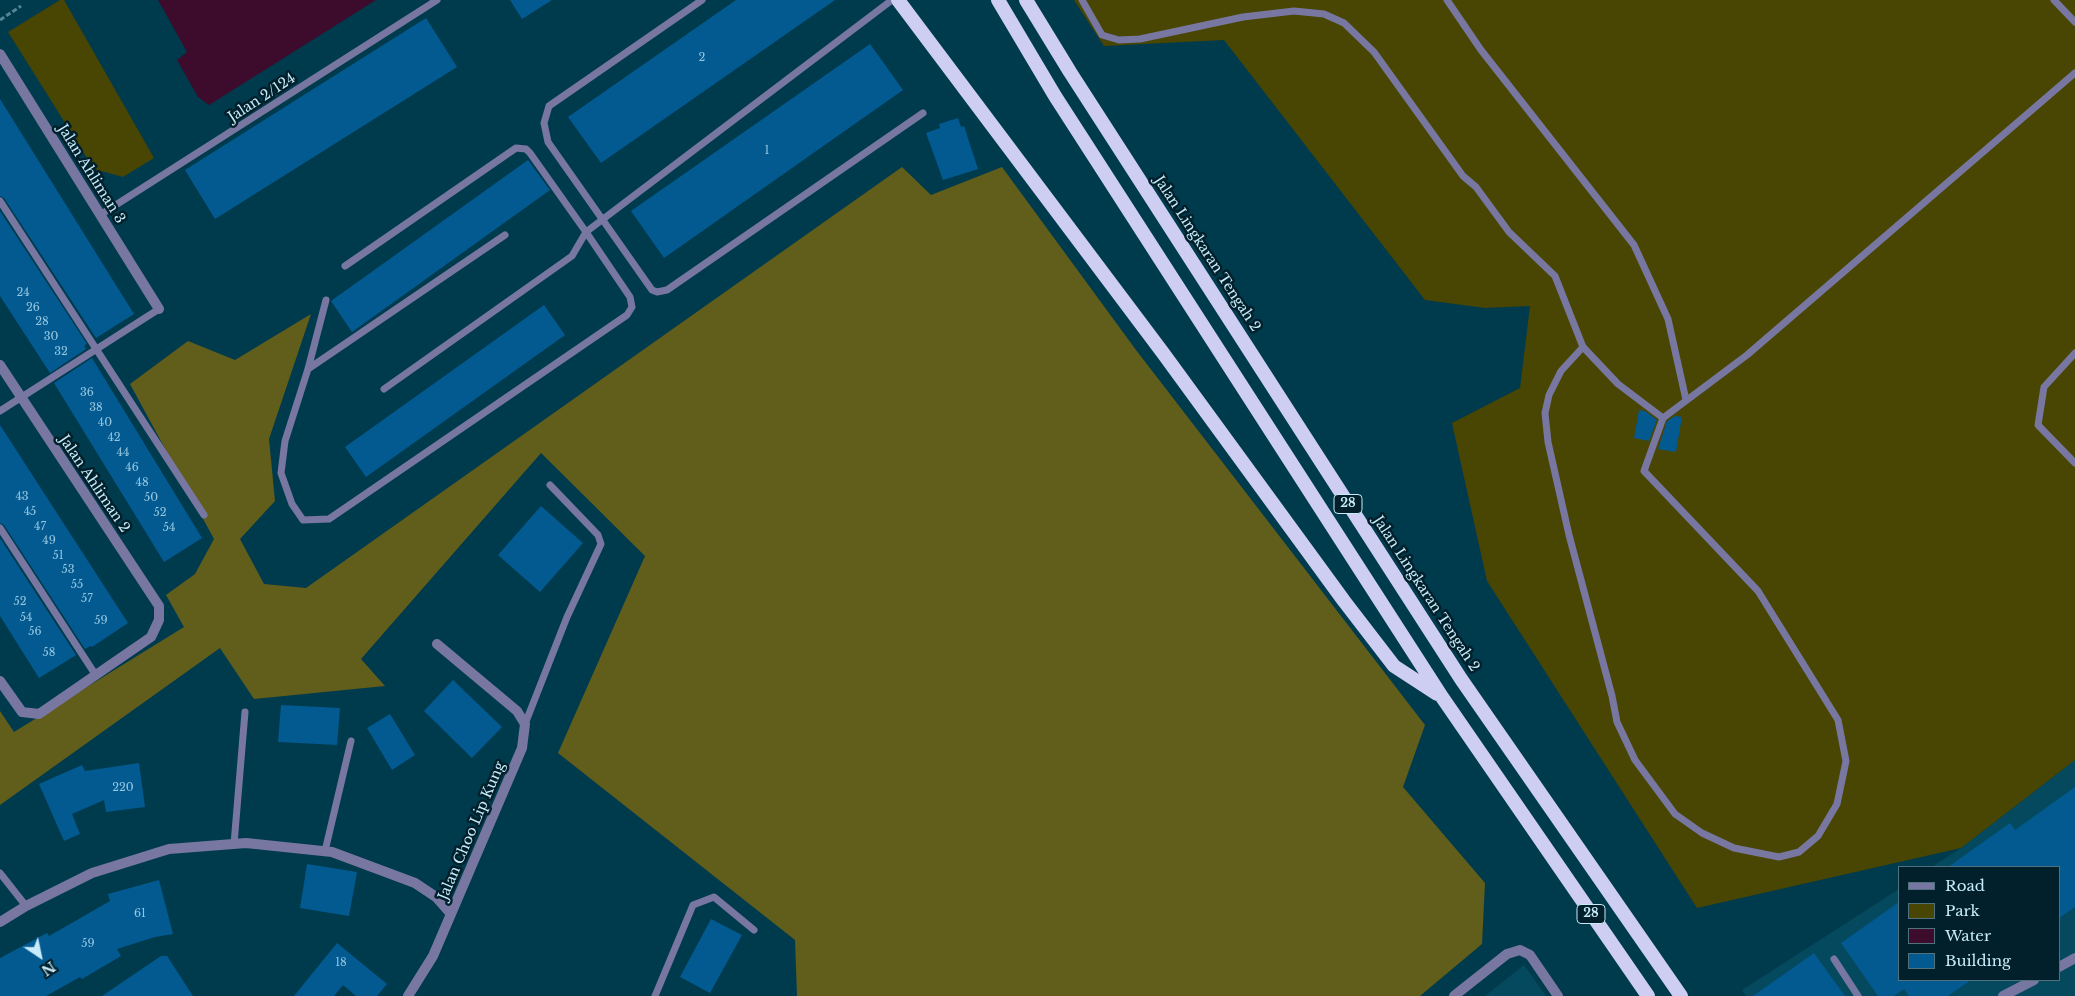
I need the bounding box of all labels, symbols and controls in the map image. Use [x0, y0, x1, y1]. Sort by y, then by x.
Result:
house number: 2 [699, 51, 705, 65]
street label: Jalan 2/124 [225, 70, 299, 126]
street label: Jalan Ahliman 3 [54, 121, 128, 227]
house number: 1 [765, 144, 769, 158]
street label: Jalan Lingkaran Tengah 2 [1150, 173, 1264, 335]
house number: 24 [16, 286, 30, 300]
house number: 26 [26, 301, 40, 315]
house number: 28 [35, 315, 49, 329]
house number: 30 [44, 330, 58, 344]
house number: 32 [54, 345, 68, 359]
house number: 36 [80, 386, 94, 400]
house number: 38 [89, 401, 103, 415]
house number: 40 [98, 416, 112, 430]
house number: 42 [107, 431, 121, 445]
street label: Jalan Ahliman 2 [55, 432, 133, 536]
house number: 44 [117, 446, 129, 460]
house number: 46 [125, 461, 139, 475]
house number: 48 [135, 476, 149, 490]
house number: 43 [15, 490, 29, 504]
house number: 50 [144, 491, 158, 505]
road number: 28 [1334, 494, 1362, 514]
house number: 45 [24, 505, 36, 519]
house number: 52 [153, 506, 167, 520]
street label: Jalan Lingkaran Tengah 2 [1369, 513, 1483, 675]
house number: 47 [34, 520, 46, 534]
house number: 54 [163, 521, 175, 535]
house number: 49 [42, 534, 56, 548]
house number: 51 [52, 549, 64, 563]
house number: 53 [61, 563, 75, 577]
house number: 55 [71, 578, 83, 592]
house number: 57 [81, 592, 93, 606]
house number: 52 [13, 595, 27, 609]
house number: 54 [20, 611, 32, 625]
house number: 59 [94, 614, 108, 628]
house number: 56 [28, 625, 42, 639]
house number: 58 [43, 646, 55, 660]
street label: Jalan Choo Lip Kung [435, 759, 509, 903]
house number: 220 [112, 781, 134, 795]
legend [1898, 866, 2060, 981]
text: Road [1945, 876, 1985, 895]
text: Park [1945, 901, 1980, 920]
road number: 28 [1577, 904, 1605, 924]
house number: 61 [134, 907, 146, 921]
text: Water [1945, 926, 1991, 945]
north arrow [15, 931, 65, 981]
house number: 59 [81, 937, 95, 951]
text: Building [1945, 951, 2011, 970]
house number: 18 [335, 956, 347, 970]
text: N [38, 957, 59, 980]

